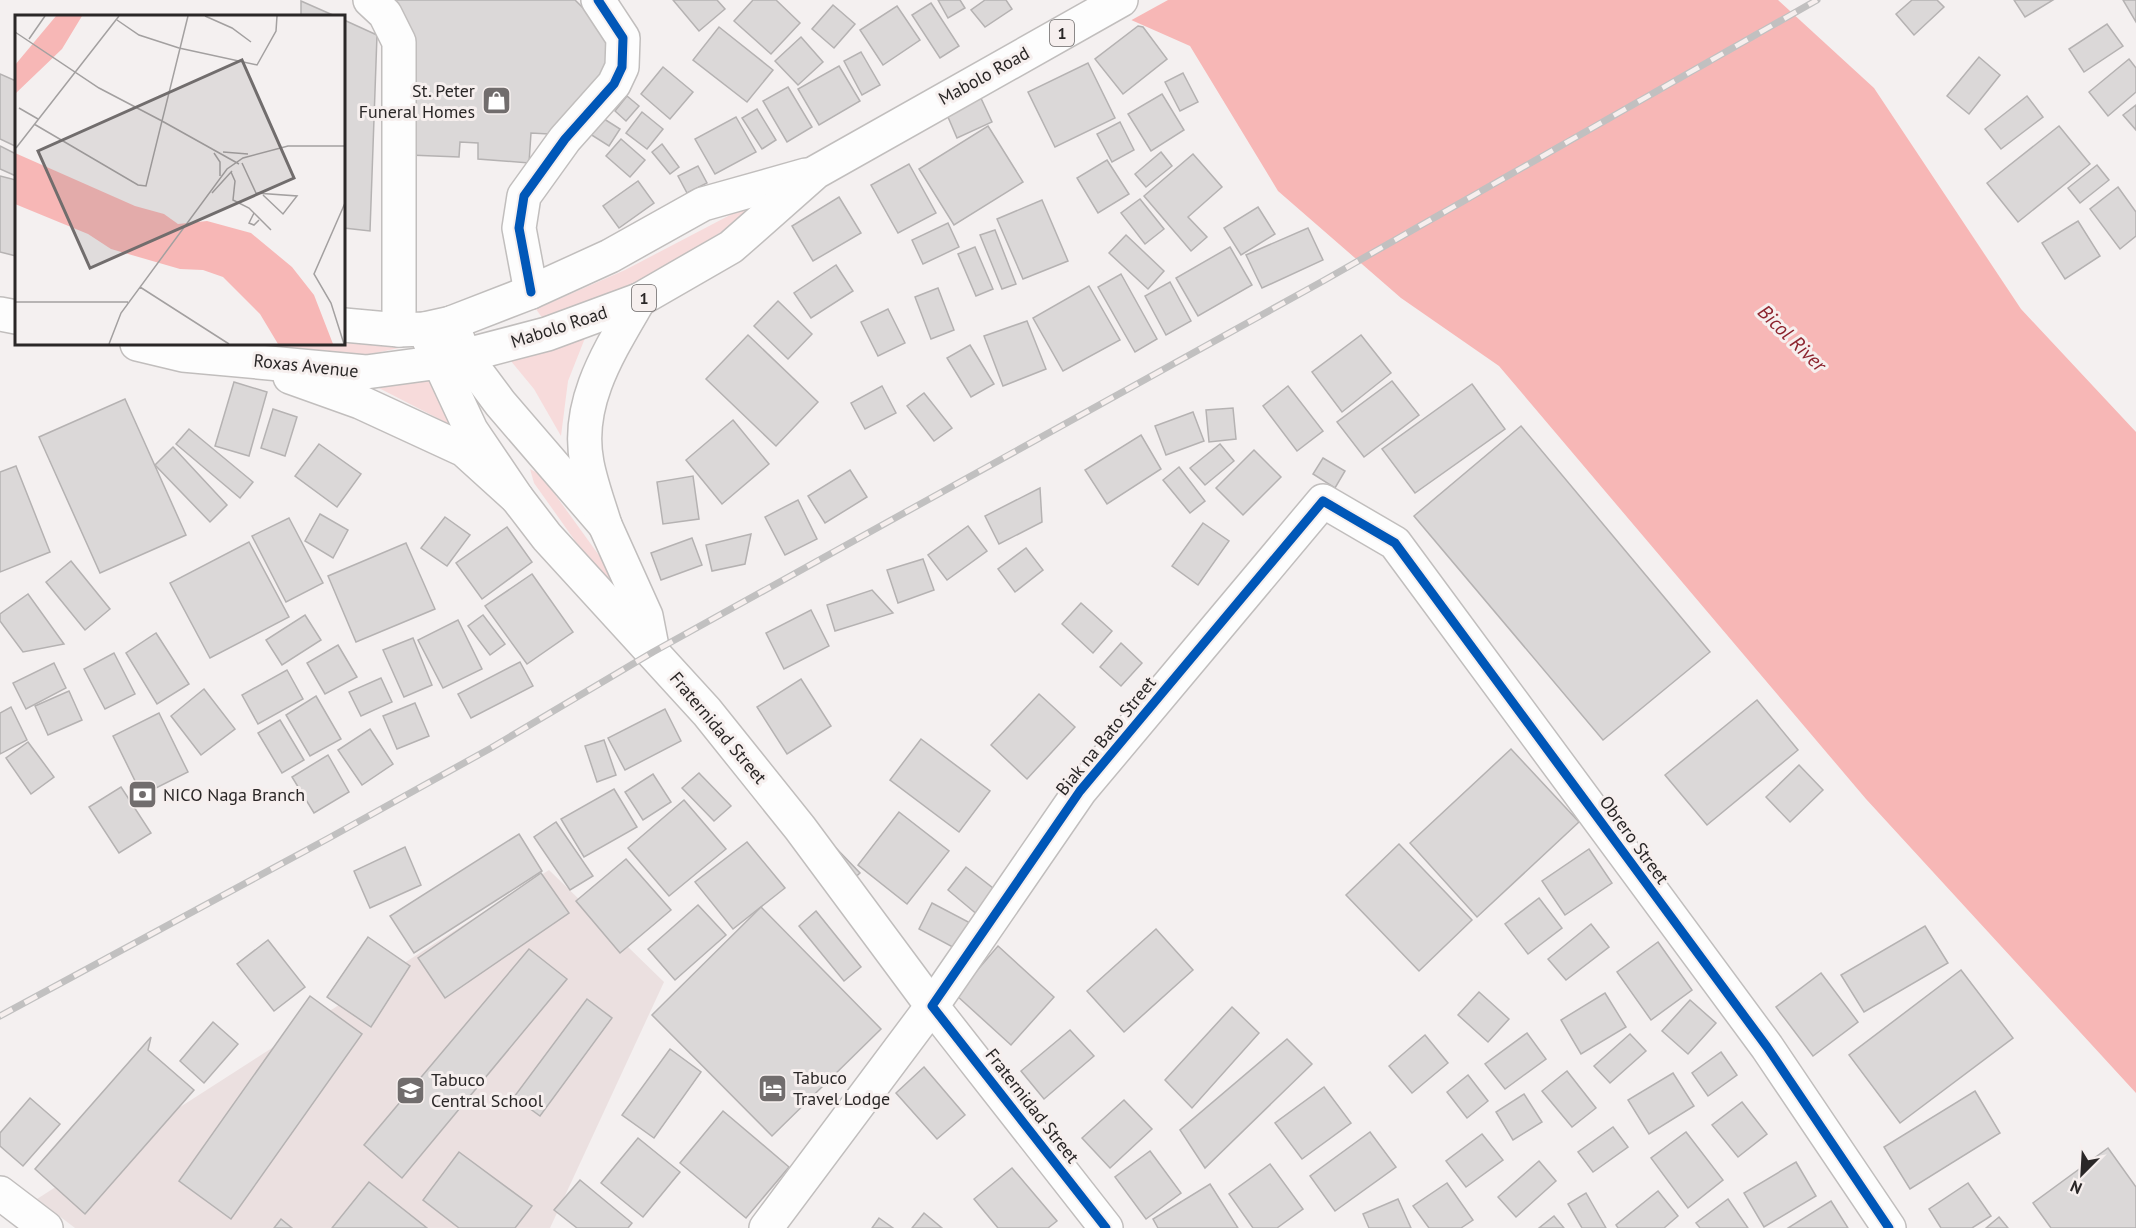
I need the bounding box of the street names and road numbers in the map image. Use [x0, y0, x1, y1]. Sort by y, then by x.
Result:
road number: 1 [1050, 20, 1074, 46]
street label: Mabolo Road [934, 41, 1033, 110]
road number: 1 [632, 285, 656, 311]
street label: Mabolo Road [508, 300, 610, 353]
street label: Roxas Avenue [252, 349, 360, 382]
street label: Fraternidad Street [665, 667, 772, 788]
street label: Biak na Bato Street [1051, 672, 1161, 800]
street label: Obrero Street [1595, 791, 1674, 888]
street label: Fraternidad Street [980, 1044, 1084, 1168]

